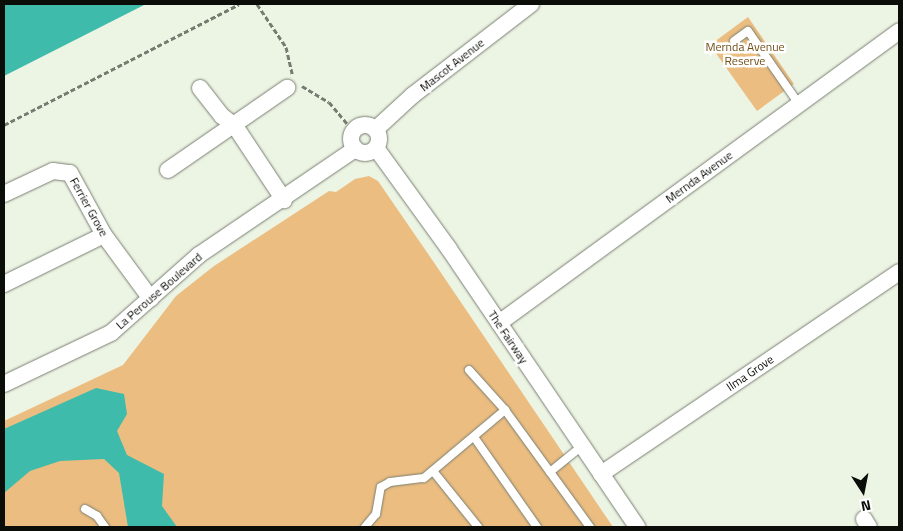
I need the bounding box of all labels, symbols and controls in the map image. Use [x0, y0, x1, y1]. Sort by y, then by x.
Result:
street label: Mascot Avenue [417, 35, 487, 95]
park label: Mernda Avenue Reserve [705, 40, 785, 68]
street label: Mernda Avenue [663, 148, 735, 206]
street label: Ferrier Grove [67, 175, 111, 239]
street label: La Perouse Boulevard [113, 250, 205, 332]
street label: The Fairway [485, 308, 531, 366]
street label: Ilma Grove [724, 352, 776, 394]
north arrow [838, 466, 888, 516]
text: N [859, 495, 873, 517]

